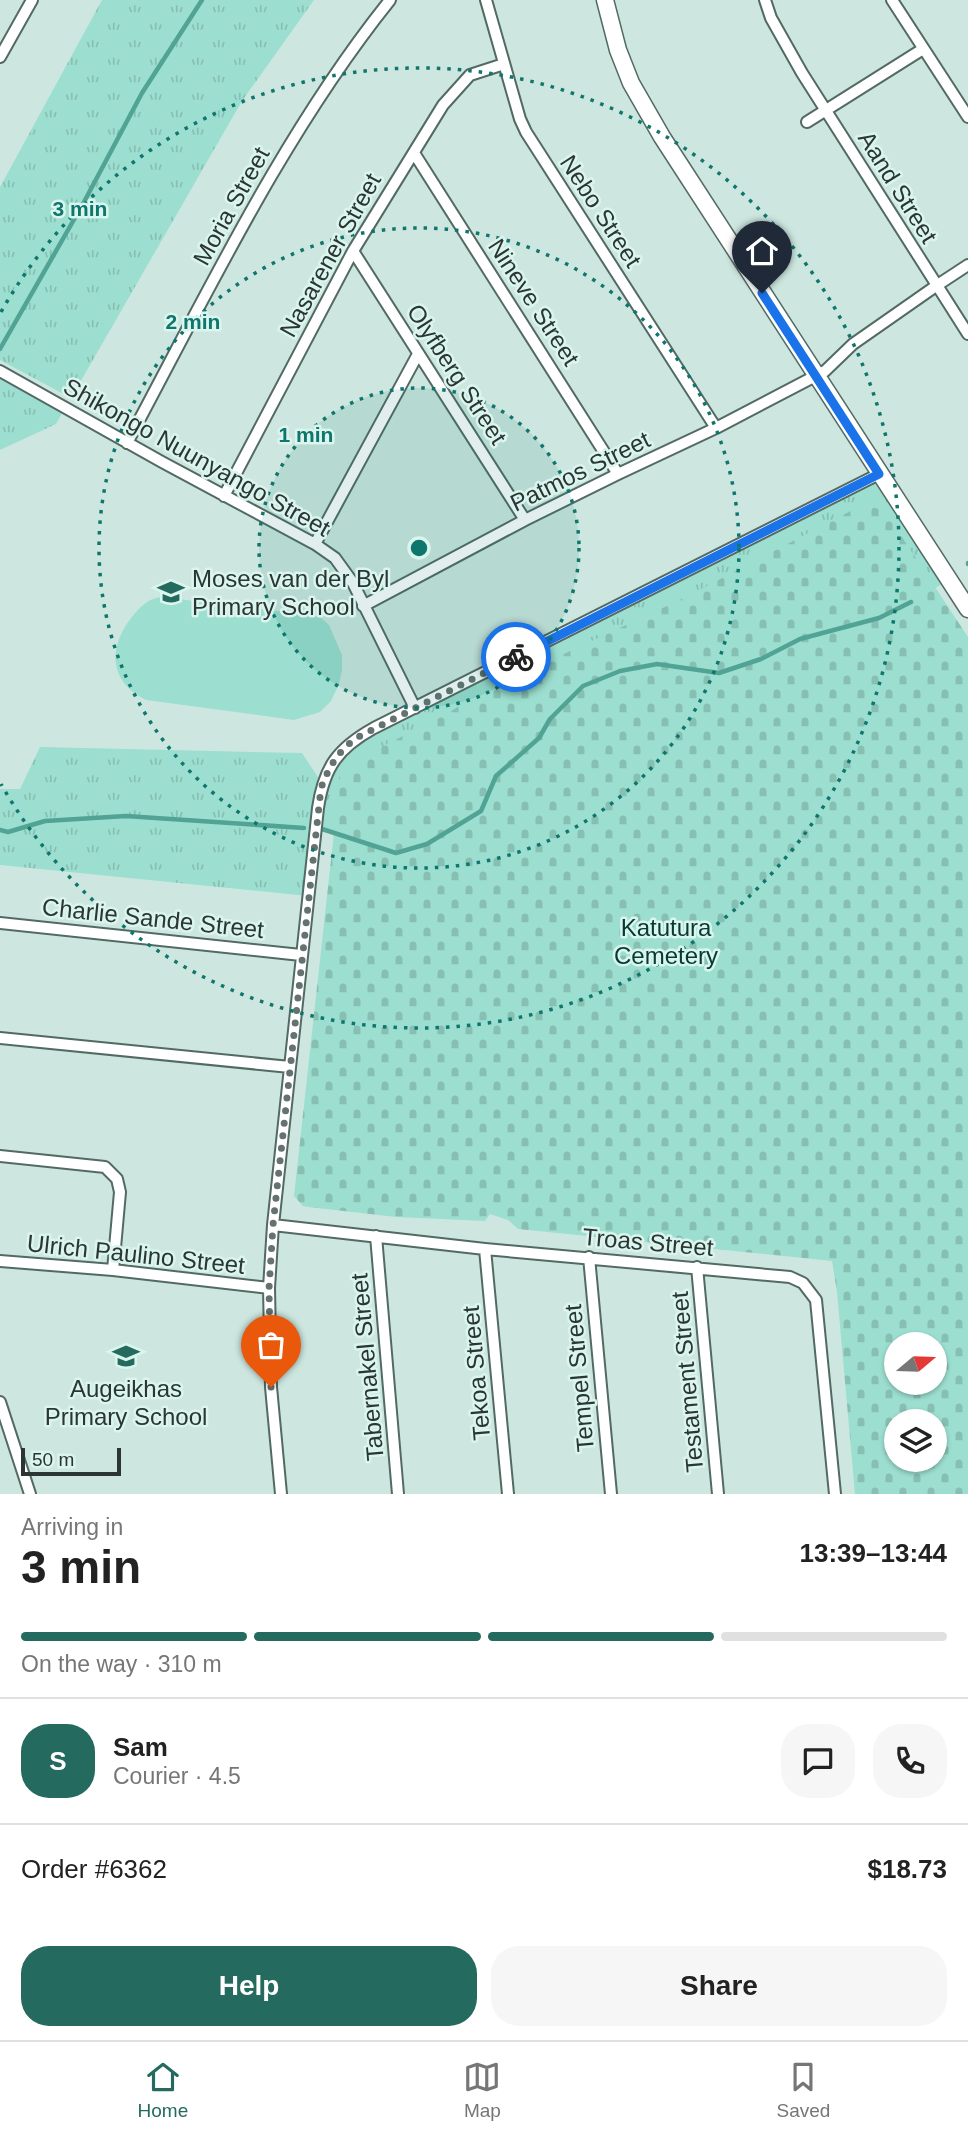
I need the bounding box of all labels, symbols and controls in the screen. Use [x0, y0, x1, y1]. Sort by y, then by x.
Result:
street label: Aand Street [853, 126, 943, 248]
street label: Moria Street [188, 142, 275, 270]
street label: Nebo Street [555, 150, 647, 272]
street label: Nasarener Street [274, 168, 386, 341]
text: 3 min [53, 197, 107, 220]
pin [732, 221, 792, 293]
icon: home [743, 232, 781, 270]
street label: Nineve Street [483, 234, 585, 371]
street label: Olyfberg Street [402, 299, 512, 449]
text: 2 min [166, 310, 220, 333]
street label: Shikongo Nuunyango Street [59, 372, 335, 542]
text: 1 min [279, 423, 333, 446]
street label: Patmos Street [506, 425, 655, 516]
centre of rings [407, 536, 431, 560]
place label: Moses van der Byl Primary School [192, 565, 389, 620]
school or university icon: Moses van der Byl Primary School [156, 577, 186, 607]
courier [481, 622, 551, 692]
icon: bike [497, 638, 535, 676]
street label: Charlie Sande Street [41, 893, 266, 943]
park label: Katutura Cemetery [614, 914, 718, 969]
street label: Troas Street [581, 1223, 715, 1261]
street label: Ulrich Paulino Street [26, 1229, 247, 1279]
street label: Tabernakel Street [345, 1272, 389, 1462]
street label: Testament Street [666, 1290, 708, 1474]
street label: Tempel Street [559, 1303, 599, 1453]
street label: Tekoa Street [457, 1304, 495, 1441]
pin [241, 1315, 301, 1387]
icon: bag [252, 1326, 290, 1364]
north arrow [884, 1332, 947, 1395]
map controls [884, 1332, 947, 1472]
school or university icon: Augeikhas Primary School [111, 1341, 141, 1371]
place label: Augeikhas Primary School [45, 1375, 207, 1430]
button: layers [884, 1409, 947, 1472]
scale bar [21, 1445, 121, 1477]
text: 50 m [32, 1449, 74, 1470]
text: Arriving in [21, 1514, 123, 1540]
text: 13:39–13:44 [800, 1538, 947, 1568]
text: 3 min [21, 1541, 141, 1593]
text: On the way · 310 m [21, 1651, 222, 1677]
button: chat [781, 1724, 855, 1798]
button: phone [873, 1724, 947, 1798]
text: Sam [113, 1732, 168, 1762]
text: S [49, 1746, 67, 1776]
text: Courier · 4.5 [113, 1763, 241, 1789]
text: Order #6362 [21, 1854, 167, 1884]
text: $18.73 [867, 1854, 947, 1884]
button: Help [21, 1946, 477, 2026]
button: Share [491, 1946, 947, 2026]
tab: Home [138, 2058, 188, 2122]
tab: Map [463, 2058, 501, 2122]
tab: Saved [777, 2058, 830, 2122]

